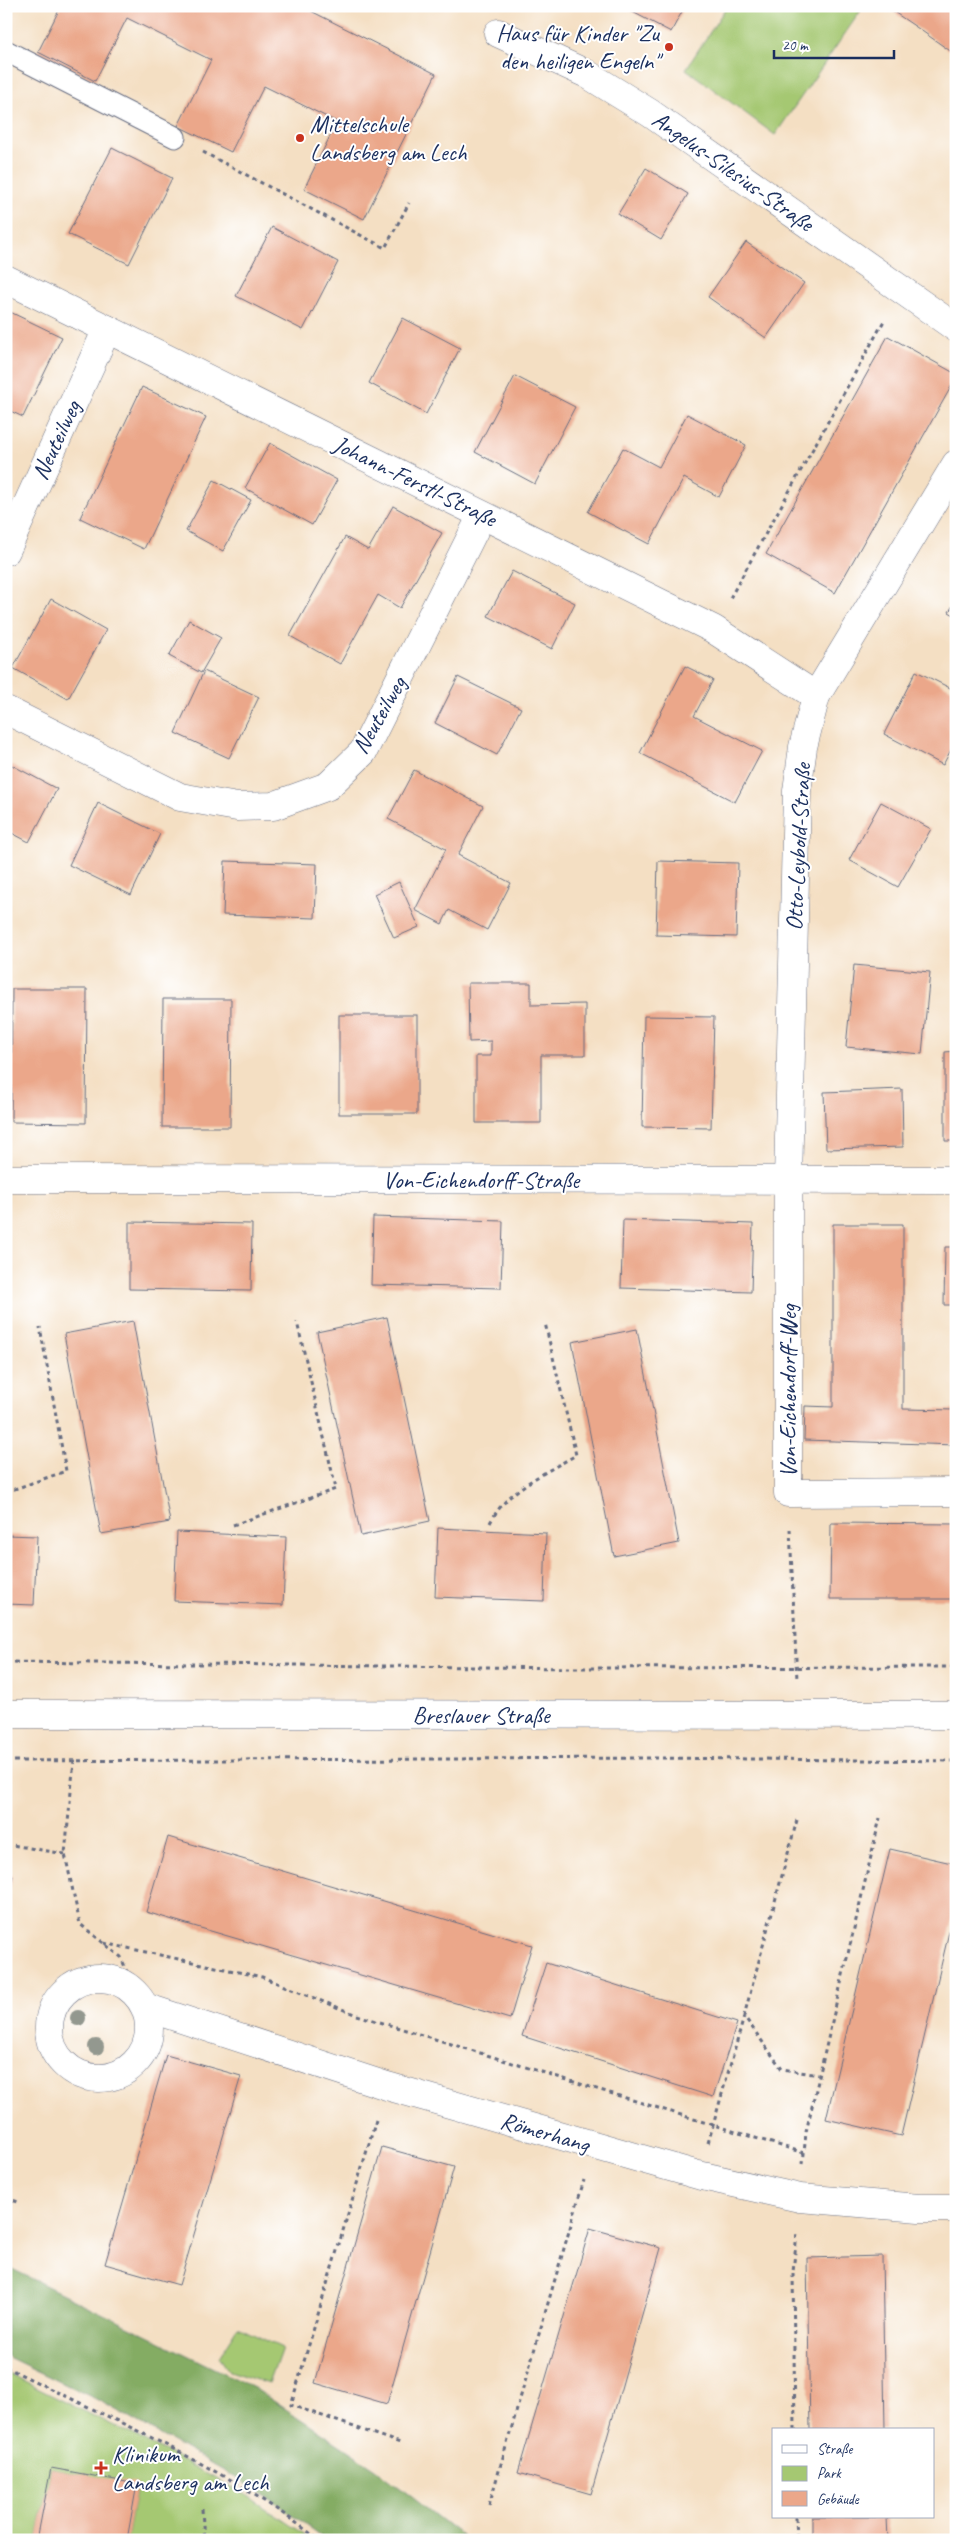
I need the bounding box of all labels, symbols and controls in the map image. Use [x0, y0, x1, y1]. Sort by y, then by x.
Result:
place label: Haus für Kinder "Zu den heiligen Engeln" [496, 18, 664, 76]
scale bar [774, 28, 894, 60]
text: 20 m [782, 36, 809, 55]
marker: Haus für Kinder "Zu den heiligen Engeln" [663, 41, 675, 53]
street label: Angelus-Silesius-Straße [646, 104, 821, 239]
place label: Mittelschule Landsberg am Lech [310, 109, 468, 167]
marker: Mittelschule Landsberg am Lech [294, 132, 306, 144]
street label: Neuteilweg [25, 394, 88, 485]
street label: Johann-Ferstl-Straße [328, 428, 503, 534]
street label: Neuteilweg [345, 670, 414, 759]
street label: Otto-Leybold-Straße [779, 760, 817, 931]
street label: Von-Eichendorff-Straße [383, 1165, 581, 1195]
street label: Von-Eichendorff-Weg [773, 1303, 803, 1478]
street label: Breslauer Straße [412, 1700, 552, 1730]
street label: Römerhang [497, 2105, 595, 2160]
legend [772, 2428, 934, 2518]
place label: Klinikum Landsberg am Lech [112, 2439, 270, 2497]
text: Straße [817, 2440, 853, 2459]
marker: Klinikum Landsberg am Lech [94, 2461, 108, 2475]
text: Park [817, 2464, 842, 2483]
text: Gebäude [817, 2490, 860, 2509]

